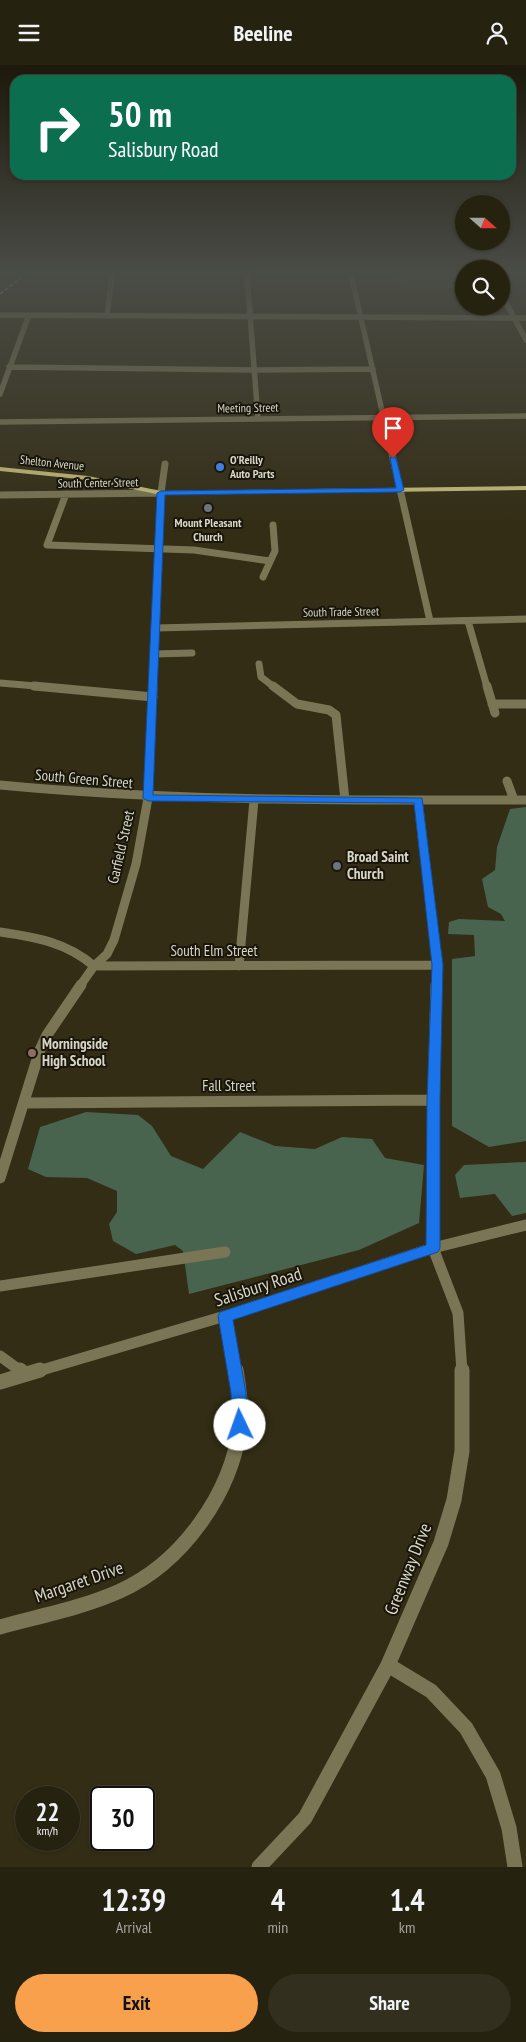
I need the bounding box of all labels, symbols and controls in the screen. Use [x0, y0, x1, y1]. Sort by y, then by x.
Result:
icon: menu [15, 19, 43, 47]
text: Beeline [233, 19, 293, 47]
icon: person [483, 19, 511, 47]
text: 50 m [108, 91, 172, 137]
icon: right [25, 95, 90, 160]
text: Salisbury Road [108, 135, 219, 163]
north arrow [455, 195, 510, 250]
map controls [455, 195, 510, 315]
button: search [455, 260, 510, 315]
street label: Meeting Street [217, 399, 279, 416]
pin [372, 407, 414, 458]
icon: arrive [379, 414, 407, 442]
street label: Shelton Avenue [19, 452, 85, 473]
place label: O'Reilly Auto Parts [229, 452, 275, 481]
marker: O'Reilly Auto Parts [214, 461, 226, 473]
street label: South Center Street [57, 474, 139, 491]
marker: Mount Pleasant Church [202, 502, 214, 514]
place label: Mount Pleasant Church [175, 515, 242, 544]
street label: South Trade Street [303, 603, 380, 620]
street label: South Green Street [34, 765, 134, 792]
street label: Garfield Street [103, 808, 138, 885]
place label: Broad Saint Church [347, 847, 409, 883]
marker: Broad Saint Church [331, 860, 343, 872]
street label: South Elm Street [170, 941, 258, 960]
place label: Morningside High School [42, 1034, 108, 1070]
marker: Morningside High School [26, 1047, 38, 1059]
street label: Fall Street [202, 1076, 256, 1095]
street label: Salisbury Road [211, 1262, 304, 1311]
position arrow [213, 1398, 265, 1450]
street label: Greenway Drive [379, 1520, 436, 1618]
street label: Margaret Drive [31, 1556, 126, 1607]
speed limit sign: 30 [90, 1786, 155, 1851]
text: 22 [36, 1796, 59, 1828]
text: km/h [37, 1823, 58, 1838]
text: 12:39 [101, 1880, 166, 1919]
text: 4 [271, 1880, 285, 1919]
text: 1.4 [390, 1880, 425, 1919]
text: Arrival [116, 1917, 152, 1937]
text: min [267, 1917, 288, 1937]
text: km [399, 1917, 415, 1937]
button: Exit [15, 1974, 258, 2032]
button: Share [268, 1974, 511, 2032]

